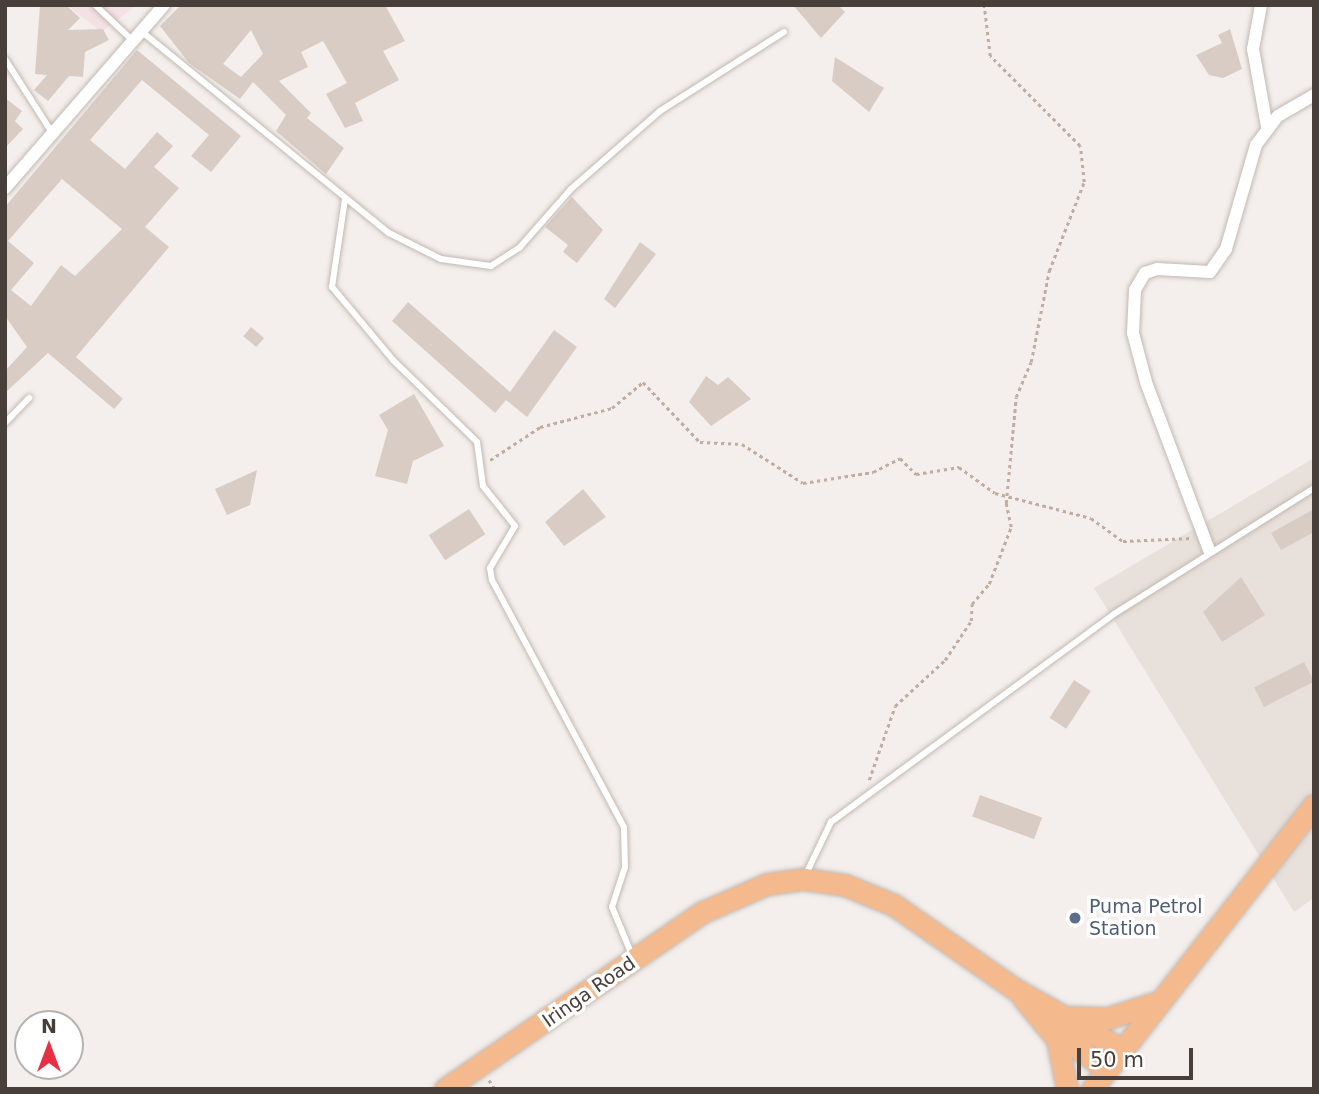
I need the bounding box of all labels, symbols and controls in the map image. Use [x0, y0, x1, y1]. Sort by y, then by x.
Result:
place label: Puma Petrol Station [1089, 896, 1203, 940]
marker: Puma Petrol Station [1067, 910, 1083, 926]
street label: Iringa Road [538, 952, 640, 1032]
north arrow [14, 1010, 84, 1080]
text: N [41, 1015, 57, 1037]
scale bar [1081, 1034, 1196, 1078]
text: 50 m [1090, 1048, 1144, 1072]

